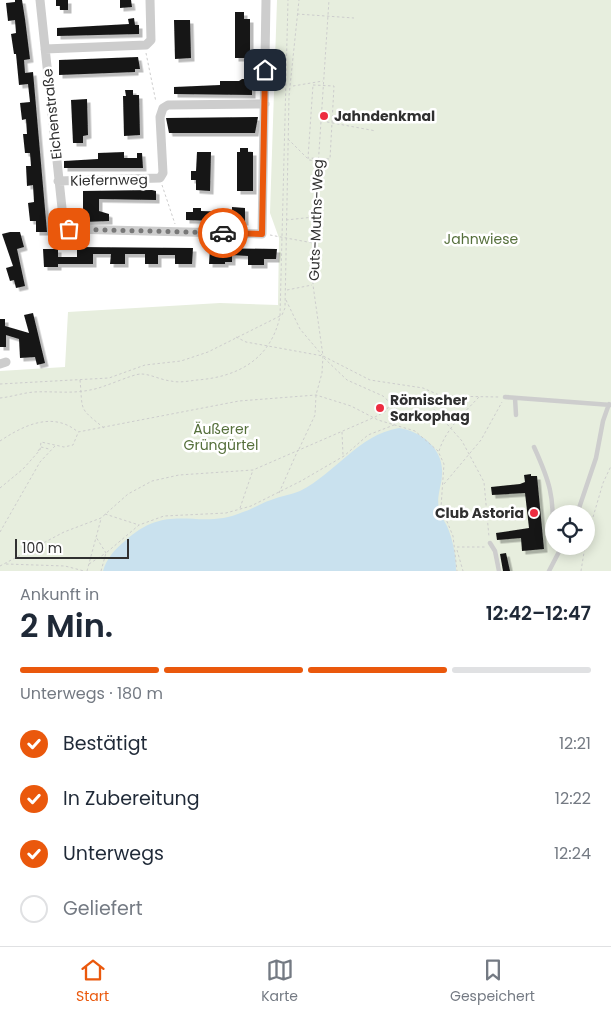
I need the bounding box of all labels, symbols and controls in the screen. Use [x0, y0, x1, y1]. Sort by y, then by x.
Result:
pin [244, 49, 286, 91]
icon: home [251, 56, 279, 84]
street label: Eichenstraße [37, 67, 67, 160]
place label: Jahndenkmal [334, 106, 435, 126]
marker: Jahndenkmal [318, 110, 330, 122]
street label: Guts-Muths-Weg [304, 159, 328, 281]
street label: Kiefernweg [70, 169, 148, 191]
pin [48, 208, 90, 250]
courier [198, 208, 248, 258]
icon: bag [55, 215, 83, 243]
icon: car [209, 219, 237, 247]
park label: Jahnwiese [444, 229, 519, 249]
place label: Römischer Sarkophag [390, 390, 470, 426]
marker: Römischer Sarkophag [374, 402, 386, 414]
park label: Äußerer Grüngürtel [184, 419, 258, 455]
place label: Club Astoria [435, 503, 524, 523]
map controls [545, 505, 595, 555]
button: locate [545, 505, 595, 555]
marker: Club Astoria [528, 507, 540, 519]
scale bar [15, 536, 129, 559]
text: 100 m [22, 538, 62, 558]
text: Ankunft in [20, 583, 99, 606]
text: 12:42–12:47 [486, 600, 591, 627]
text: 2 Min. [20, 603, 113, 648]
text: Unterwegs · 180 m [20, 682, 163, 705]
icon: check [20, 730, 48, 758]
text: Bestätigt [63, 730, 147, 757]
text: 12:21 [559, 732, 591, 755]
icon: check [20, 785, 48, 813]
text: In Zubereitung [63, 785, 200, 812]
text: 12:22 [555, 787, 591, 810]
icon: check [20, 840, 48, 868]
text: Unterwegs [63, 840, 164, 867]
text: 12:24 [554, 842, 591, 865]
text: Geliefert [63, 895, 143, 922]
tab: Start [76, 956, 109, 1007]
tab: Karte [261, 956, 298, 1007]
tab: Gespeichert [450, 956, 535, 1007]

